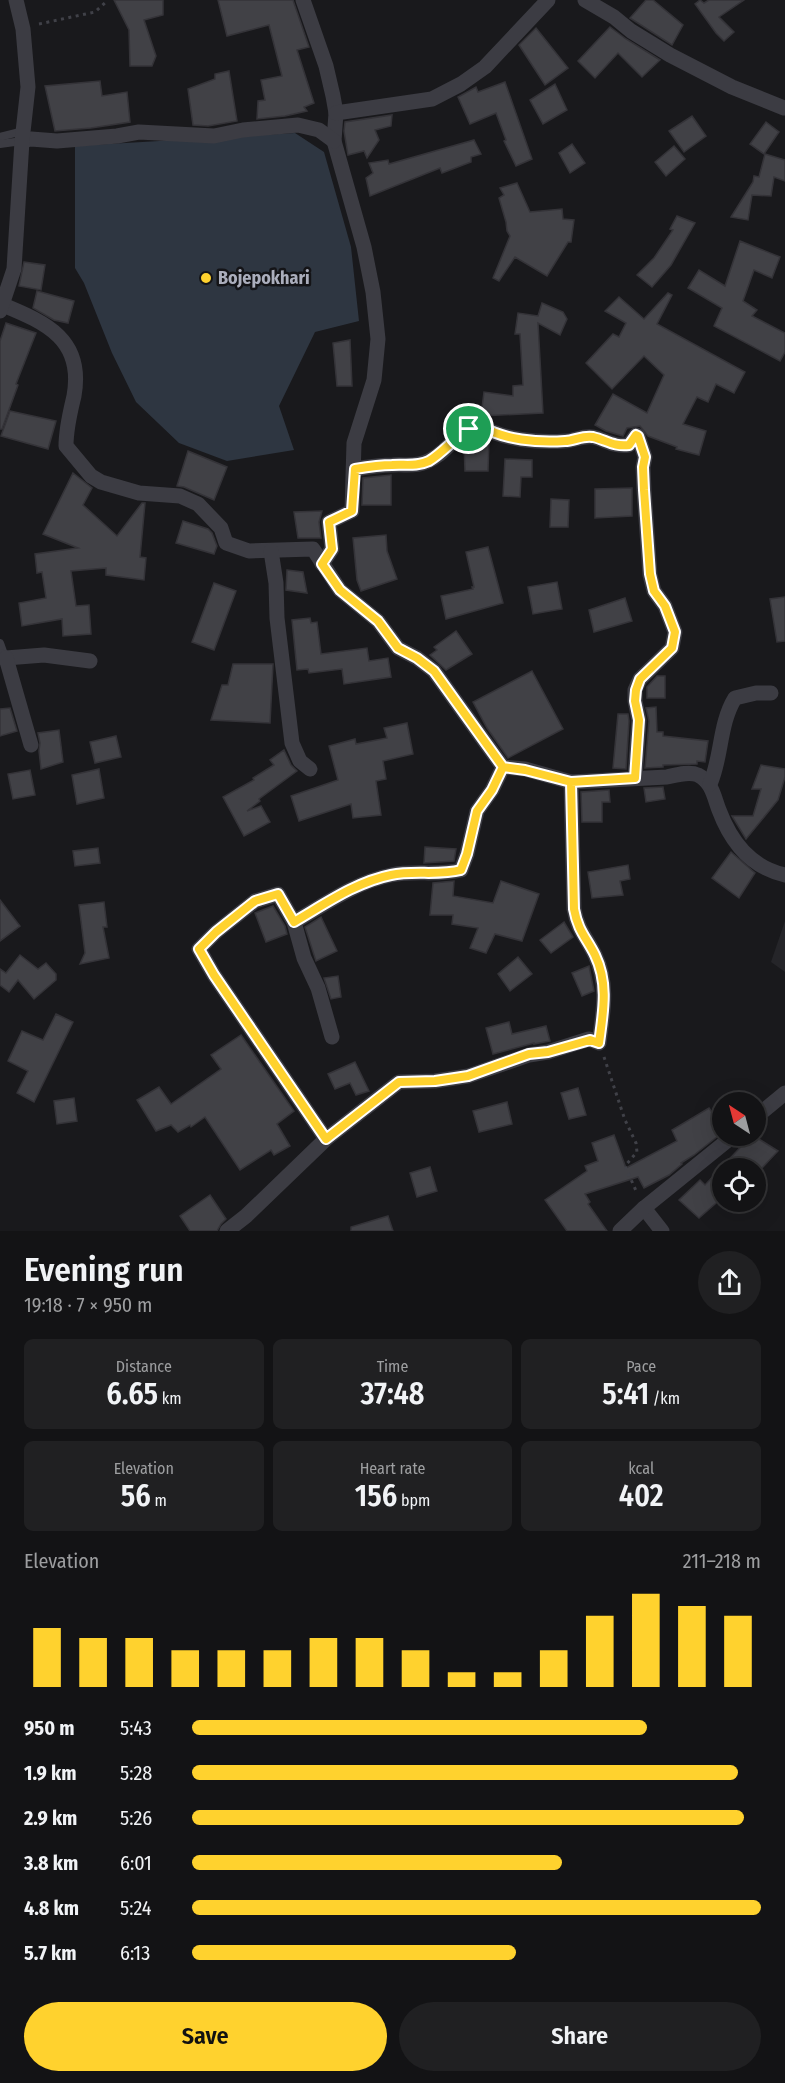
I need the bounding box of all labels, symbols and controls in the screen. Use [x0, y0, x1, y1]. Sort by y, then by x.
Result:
place label: Bojepokhari [218, 267, 310, 289]
marker: Bojepokhari [199, 271, 213, 285]
pin [443, 403, 494, 454]
icon: arrive [452, 412, 485, 445]
north arrow [712, 1092, 766, 1146]
map controls [712, 1092, 766, 1212]
button: locate [712, 1158, 766, 1212]
text: Evening run [24, 1250, 184, 1290]
button: share [698, 1251, 761, 1314]
text: 19:18 · 7 × 950 m [24, 1293, 152, 1317]
text: Distance [116, 1357, 172, 1376]
text: Time [377, 1357, 408, 1376]
text: Pace [626, 1357, 656, 1376]
text: 6.65 [106, 1376, 158, 1412]
text: 37:48 [360, 1376, 425, 1412]
text: 5:41 [602, 1376, 649, 1412]
text: km [158, 1389, 182, 1408]
text: /km [649, 1389, 680, 1408]
text: Elevation [114, 1459, 174, 1478]
text: Heart rate [360, 1459, 425, 1478]
text: kcal [628, 1459, 654, 1478]
text: 56 [121, 1478, 151, 1514]
text: 156 [355, 1478, 397, 1514]
text: 402 [619, 1478, 664, 1514]
text: m [151, 1491, 167, 1510]
text: bpm [397, 1491, 430, 1510]
text: Elevation [24, 1549, 99, 1573]
text: 211–218 m [683, 1549, 761, 1573]
text: 950 m [24, 1716, 75, 1740]
text: 5:43 [120, 1716, 152, 1740]
text: 1.9 km [24, 1761, 77, 1785]
text: 5:28 [120, 1761, 152, 1785]
text: 2.9 km [24, 1806, 77, 1830]
text: 5:26 [120, 1806, 152, 1830]
text: 3.8 km [24, 1851, 78, 1875]
text: 6:01 [120, 1851, 152, 1875]
text: 4.8 km [24, 1896, 79, 1920]
text: 5:24 [120, 1896, 152, 1920]
text: 5.7 km [24, 1941, 77, 1965]
text: 6:13 [120, 1941, 150, 1965]
button: Save [24, 2002, 387, 2071]
button: Share [399, 2002, 761, 2071]

